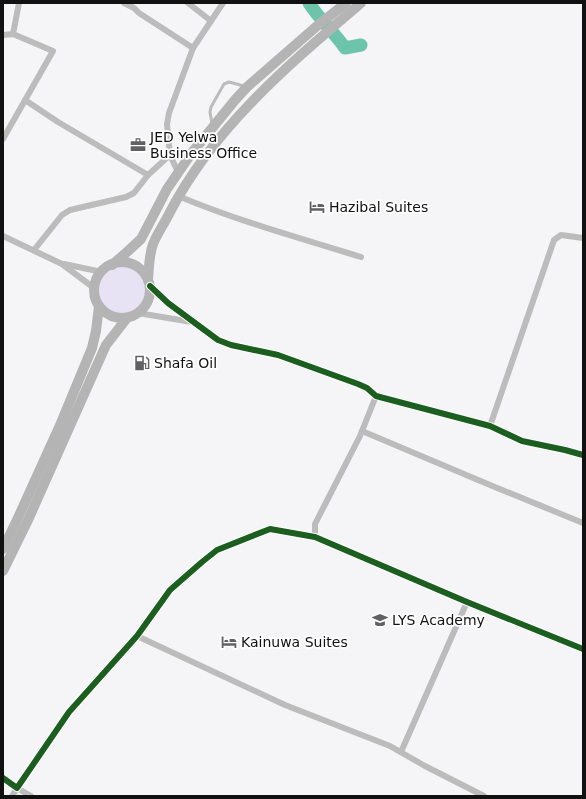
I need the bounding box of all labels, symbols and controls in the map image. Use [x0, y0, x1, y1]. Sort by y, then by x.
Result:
place label: JED Yelwa Business Office [149, 129, 257, 161]
office icon: JED Yelwa Business Office [129, 136, 147, 154]
hotel icon: Hazibal Suites [308, 198, 326, 216]
place label: Hazibal Suites [329, 199, 428, 215]
fuel station icon: Shafa Oil [133, 354, 151, 372]
place label: Shafa Oil [154, 355, 217, 371]
school or university icon: LYS Academy [371, 611, 389, 629]
place label: LYS Academy [392, 612, 485, 628]
hotel icon: Kainuwa Suites [220, 633, 238, 651]
place label: Kainuwa Suites [241, 634, 348, 650]

